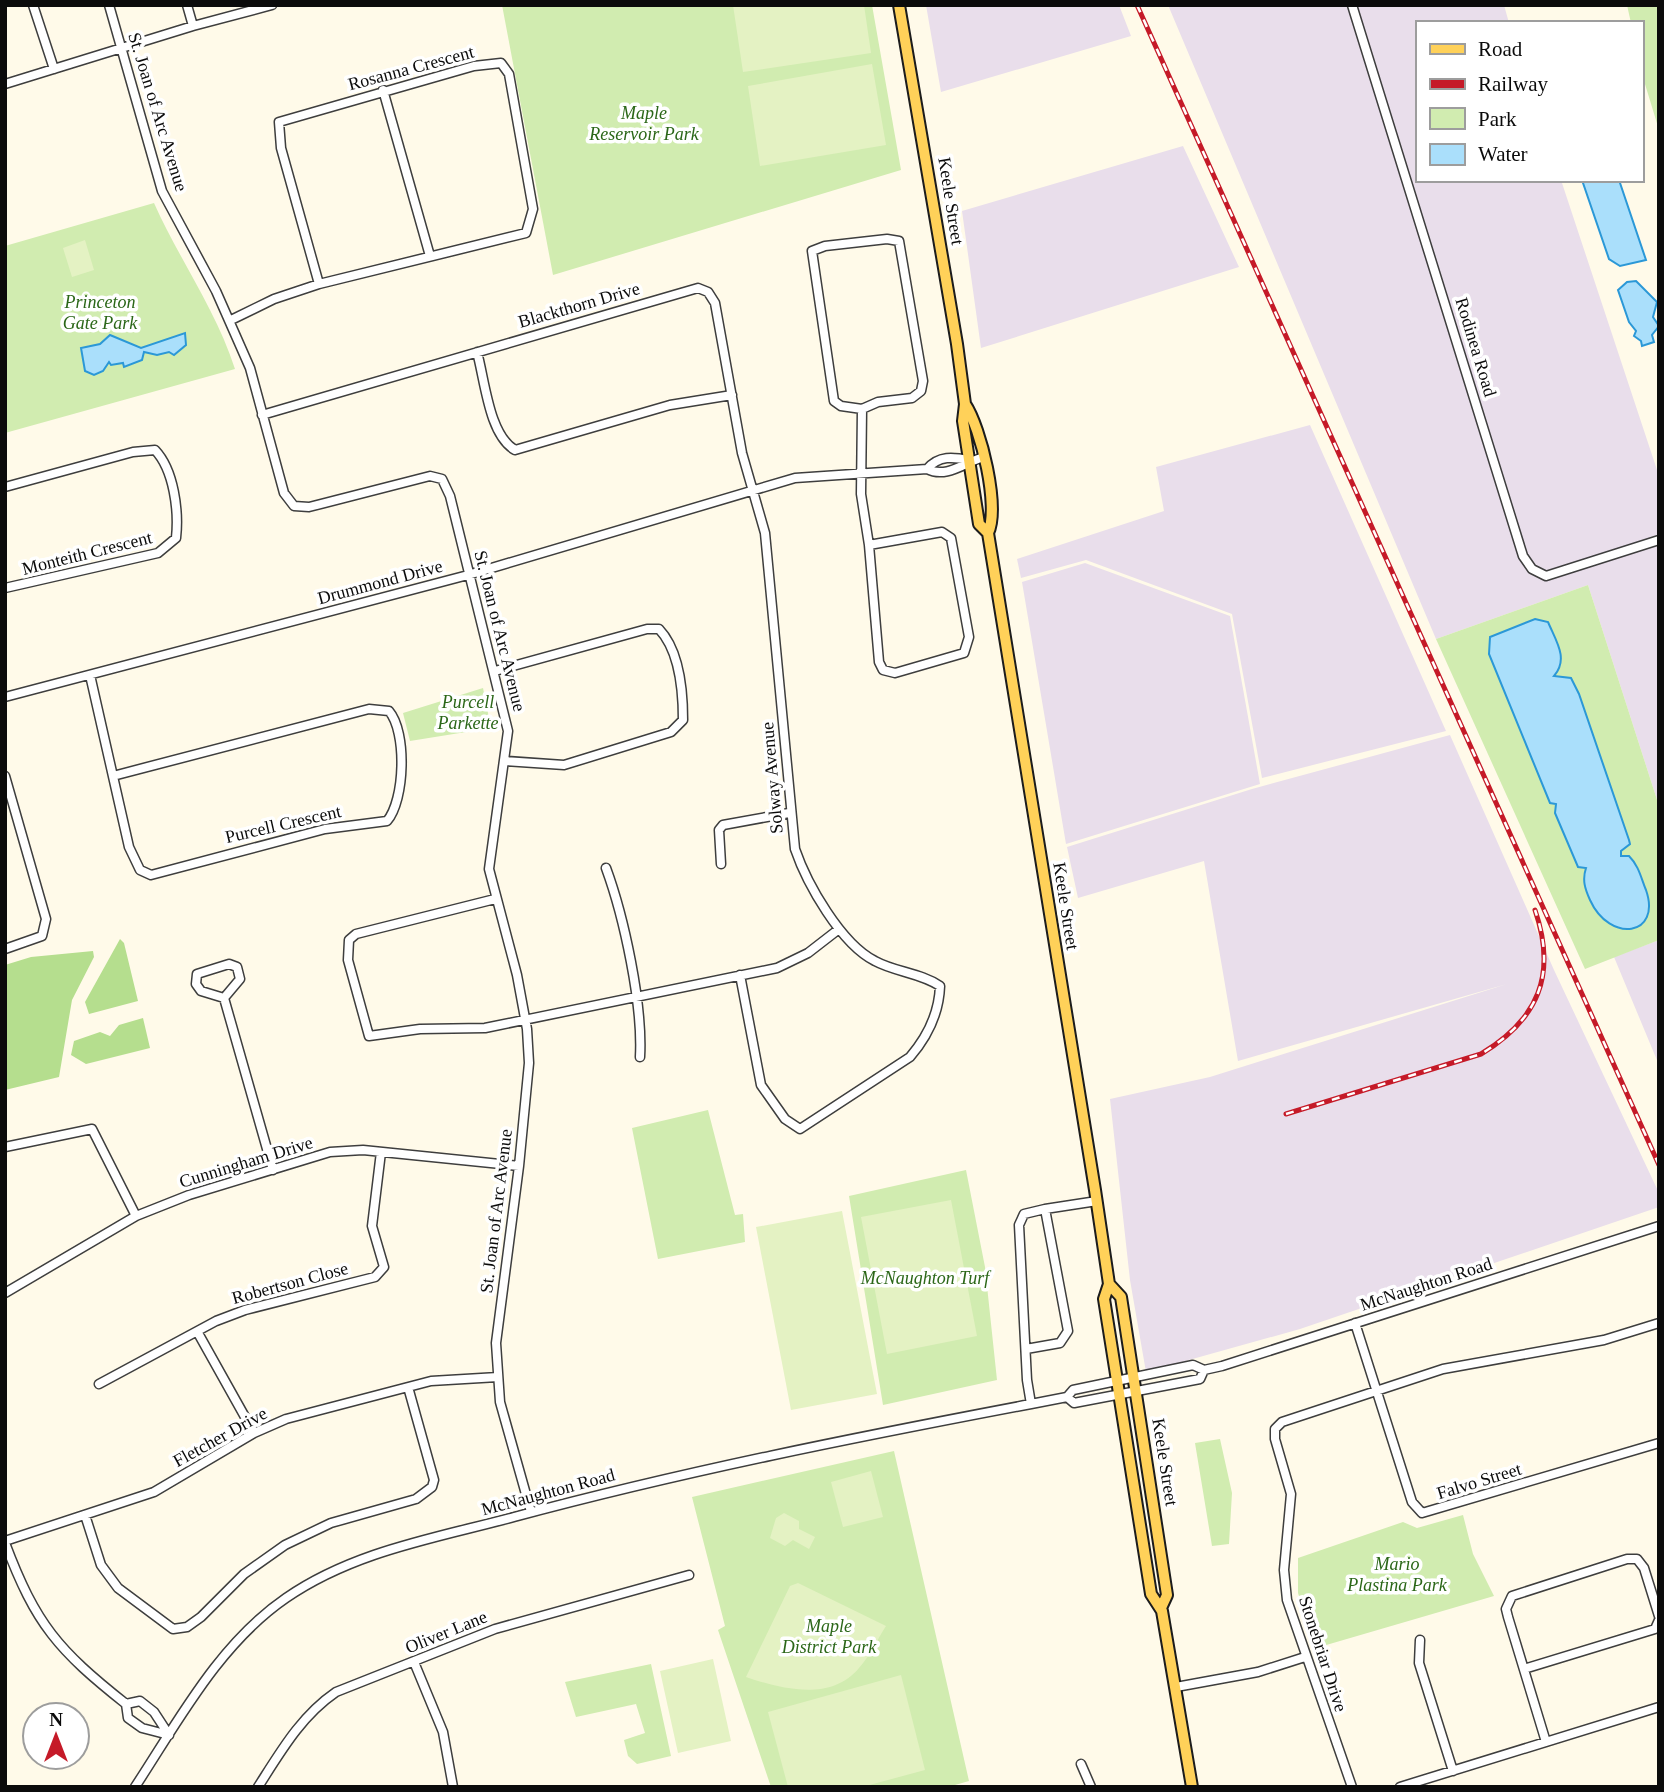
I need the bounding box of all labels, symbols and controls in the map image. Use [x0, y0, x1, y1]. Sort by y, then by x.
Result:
legend [1416, 21, 1643, 182]
street label: St. Joan of Arc Avenue [124, 30, 192, 194]
text: Road [1478, 37, 1523, 61]
street label: Rosanna Crescent [346, 42, 476, 94]
text: Railway [1478, 72, 1548, 96]
park label: Maple Reservoir Park [588, 103, 700, 144]
text: Park [1478, 107, 1517, 131]
text: Water [1478, 142, 1528, 166]
street label: Keele Street [934, 156, 968, 246]
street label: Blackthorn Drive [516, 278, 642, 332]
park label: Princeton Gate Park [63, 292, 138, 333]
street label: Rodinea Road [1451, 295, 1501, 399]
street label: Monteith Crescent [20, 527, 154, 579]
street label: St. Joan of Arc Avenue [470, 548, 530, 714]
street label: Drummond Drive [315, 556, 445, 608]
park label: Purcell Parkette [437, 692, 498, 733]
street label: Solway Avenue [757, 721, 787, 835]
street label: Purcell Crescent [223, 801, 343, 847]
street label: Keele Street [1049, 861, 1083, 951]
street label: St. Joan of Arc Avenue [476, 1128, 516, 1294]
street label: Cunningham Drive [177, 1132, 315, 1192]
street label: McNaughton Road [1358, 1253, 1494, 1315]
street label: Robertson Close [230, 1258, 350, 1308]
park label: McNaughton Turf [860, 1268, 992, 1288]
street label: Fletcher Drive [169, 1403, 271, 1471]
street label: Keele Street [1148, 1417, 1182, 1507]
street label: Falvo Street [1434, 1459, 1524, 1503]
street label: McNaughton Road [479, 1465, 617, 1519]
park label: Mario Plastina Park [1346, 1554, 1448, 1595]
street label: Stonebriar Drive [1295, 1594, 1351, 1714]
street label: Oliver Lane [402, 1607, 490, 1657]
park label: Maple District Park [781, 1616, 877, 1657]
north arrow [21, 1701, 91, 1771]
text: N [49, 1709, 63, 1730]

